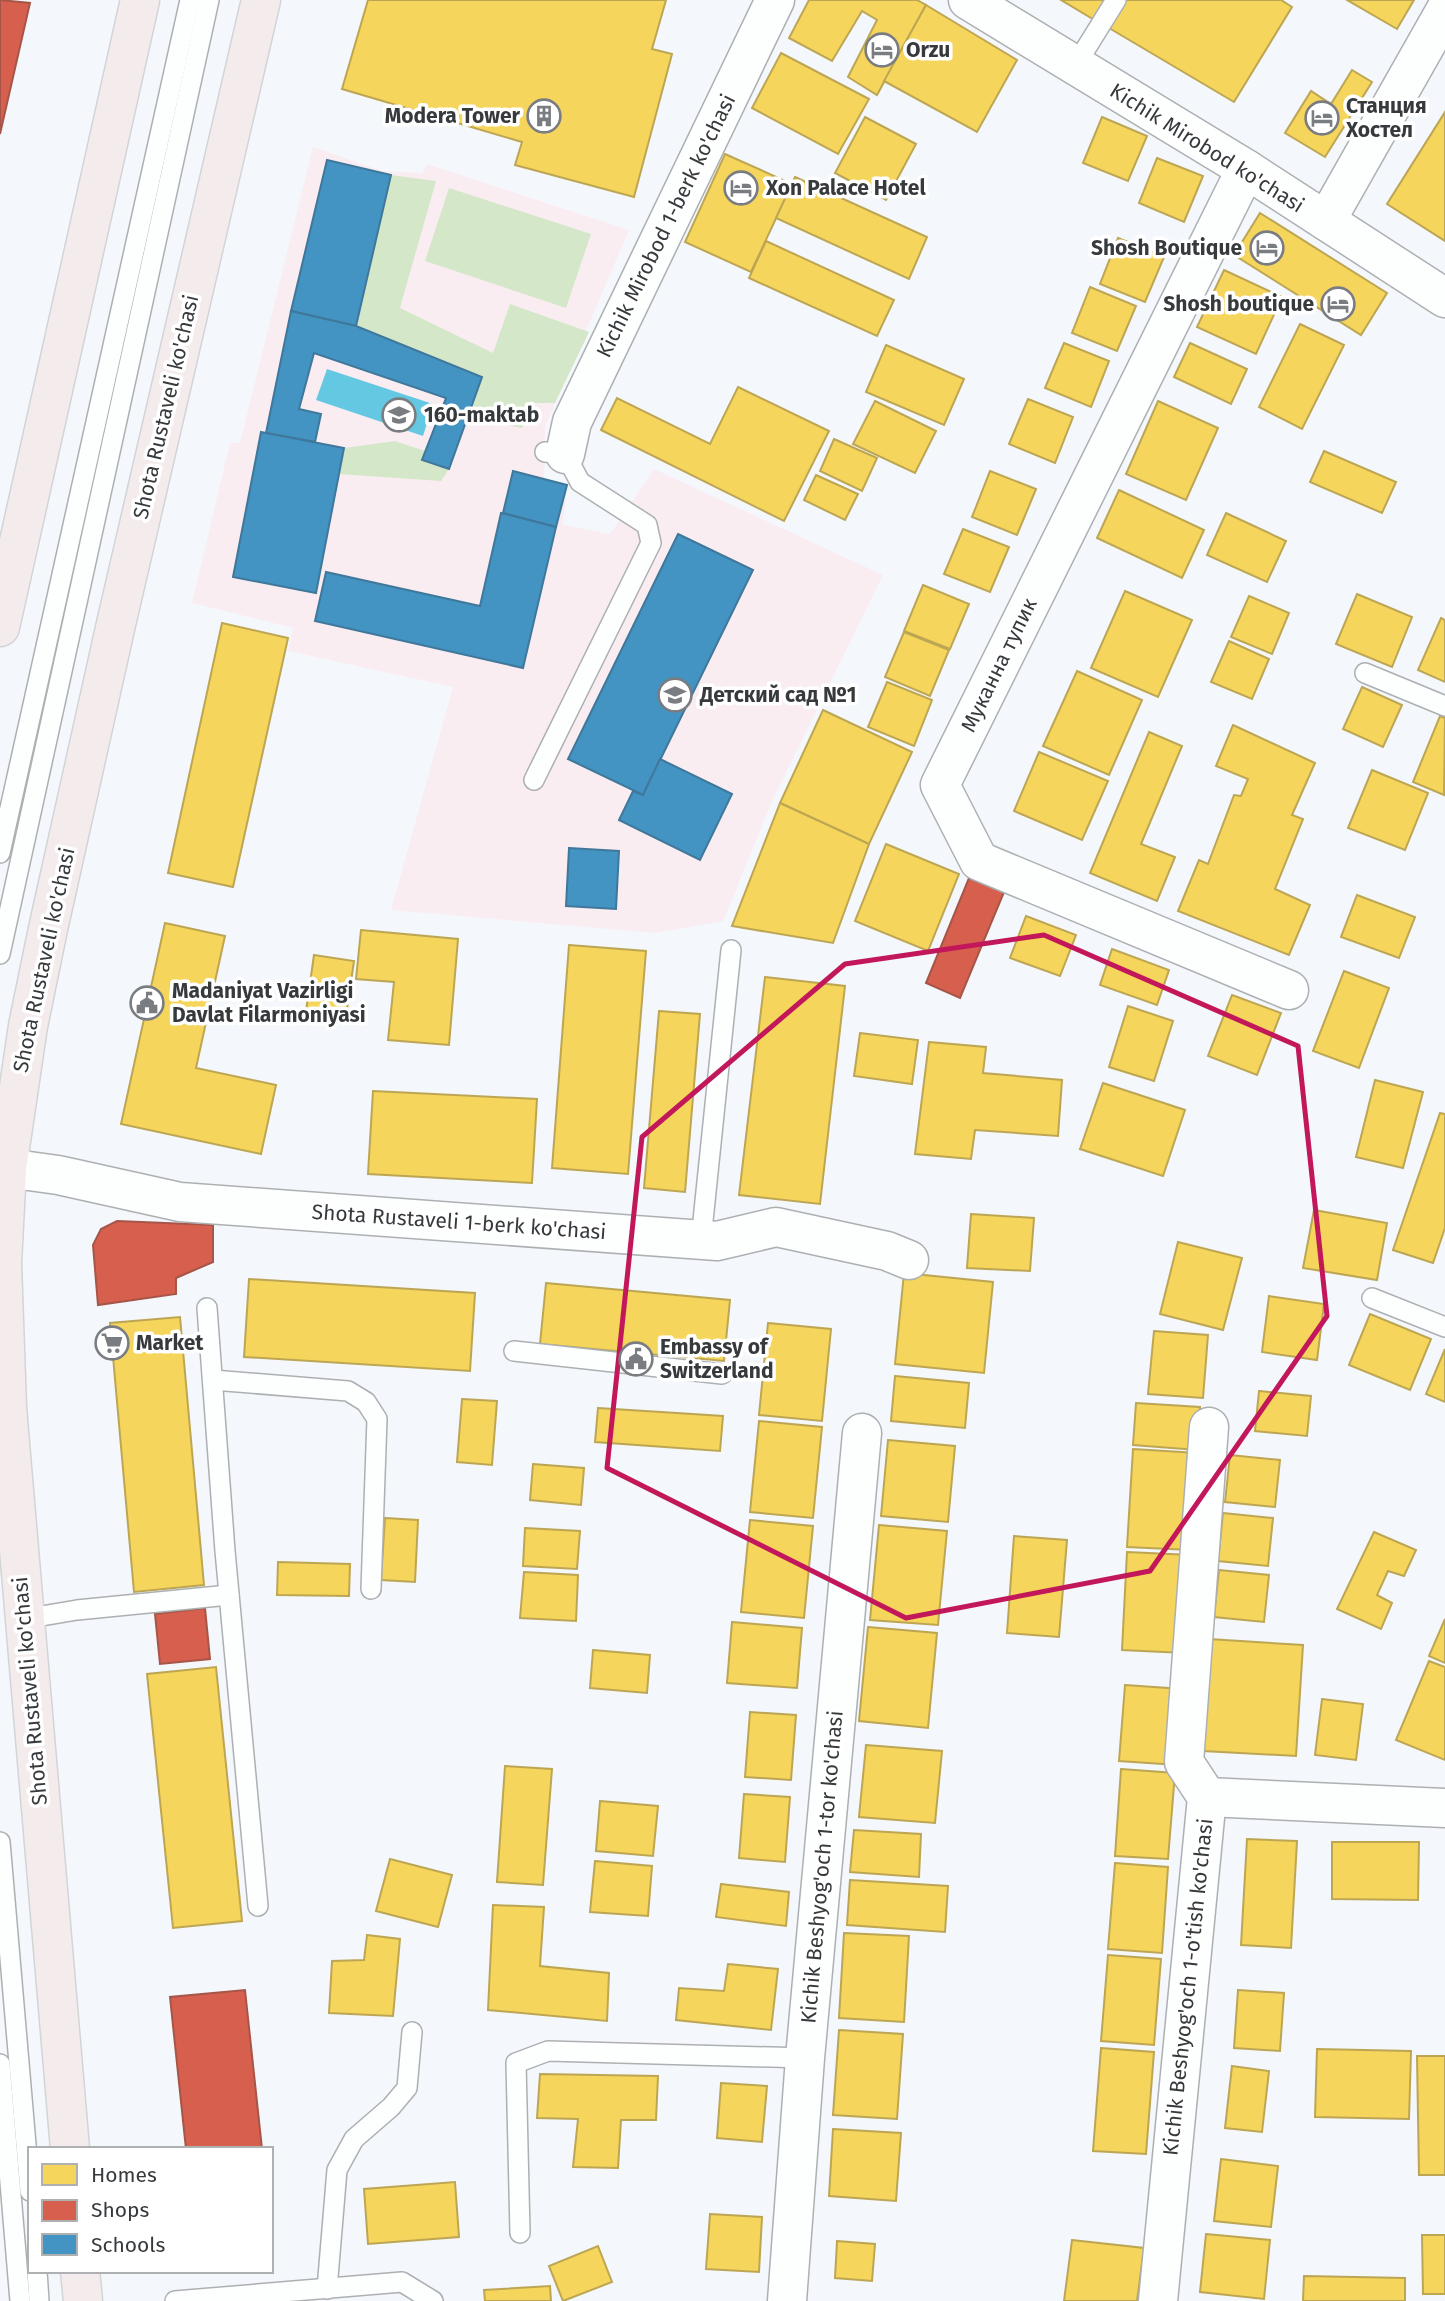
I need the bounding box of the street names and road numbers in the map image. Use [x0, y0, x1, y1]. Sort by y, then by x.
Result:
street label: Kichik Mirobod ko'chasi [1105, 78, 1309, 218]
street label: Kichik Mirobod 1-berk ko'chasi [591, 90, 741, 362]
street label: Shota Rustaveli ko'chasi [128, 292, 204, 522]
street label: Муканна тупик [955, 593, 1043, 736]
street label: Shota Rustaveli ko'chasi [7, 845, 81, 1075]
street label: Shota Rustaveli 1-berk ko'chasi [311, 1199, 607, 1245]
street label: Shota Rustaveli ko'chasi [7, 1576, 53, 1806]
street label: Kichik Beshyog'och 1-tor ko'chasi [795, 1709, 849, 2025]
street label: Kichik Beshyog'och 1-o'tish ko'chasi [1157, 1817, 1219, 2157]

